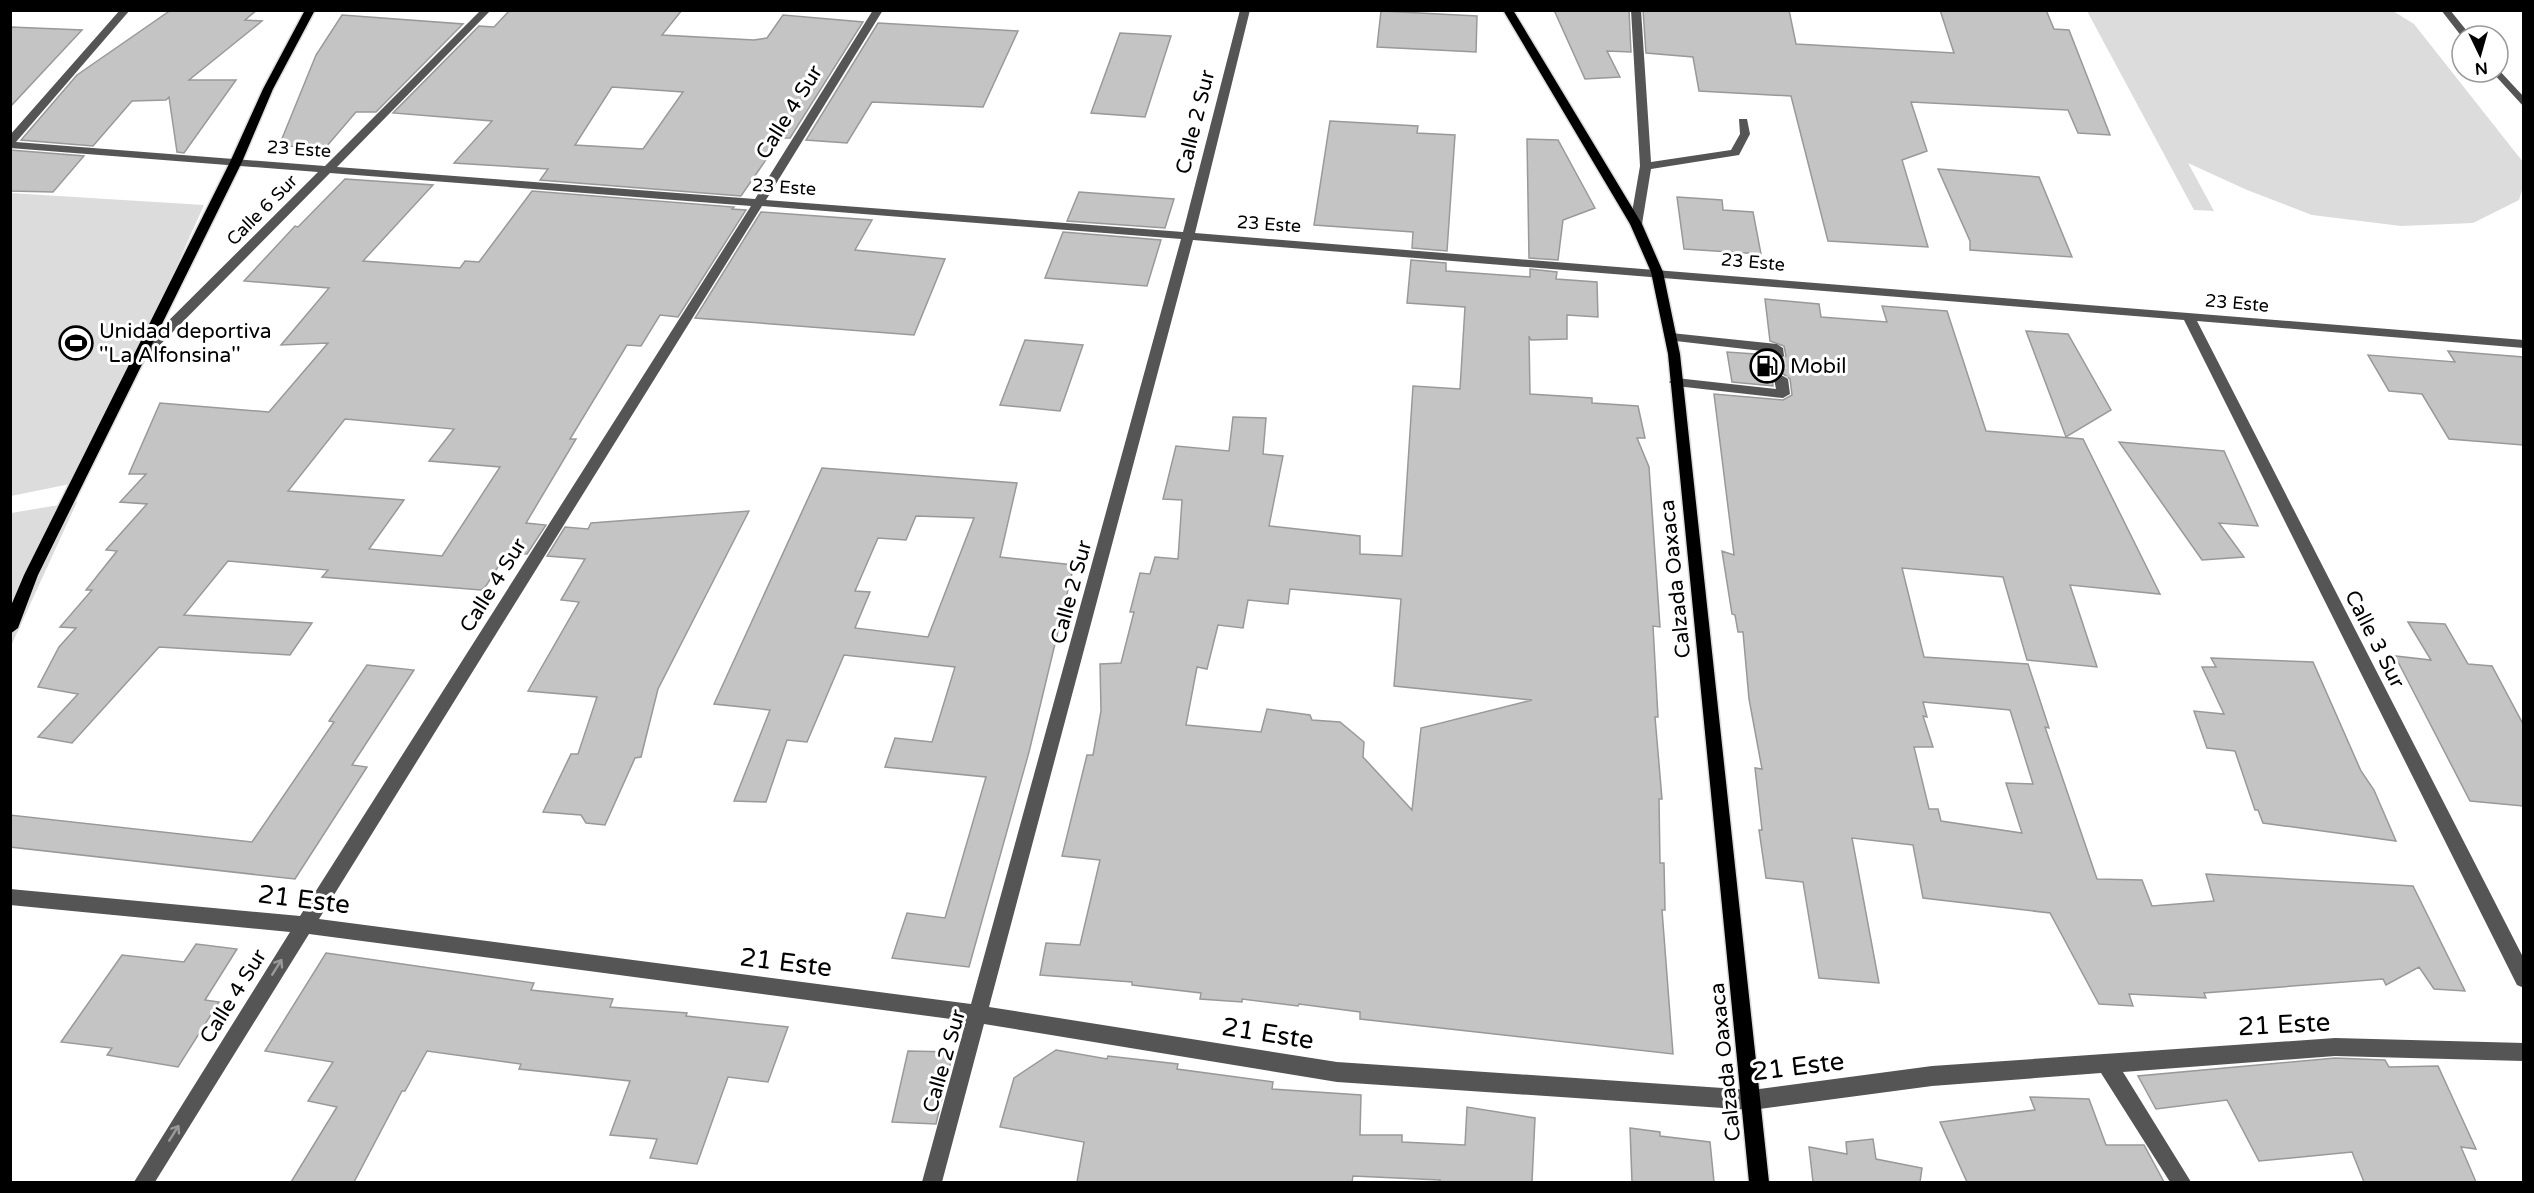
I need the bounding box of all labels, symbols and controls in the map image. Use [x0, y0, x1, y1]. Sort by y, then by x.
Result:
north arrow [2450, 24, 2510, 84]
text: N [2474, 57, 2488, 78]
street label: Calle 4 Sur [751, 61, 828, 164]
street label: Calle 2 Sur [1170, 67, 1220, 177]
street label: 23 Este [266, 136, 332, 162]
street label: Calle 6 Sur [222, 170, 302, 250]
street label: 23 Este [751, 174, 817, 200]
street label: 23 Este [1236, 211, 1302, 237]
street label: 23 Este [1720, 248, 1786, 276]
street label: 23 Este [2204, 289, 2270, 317]
place label: Unidad deportiva ''La Alfonsina'' [99, 319, 272, 368]
sports icon: Unidad deportiva ''La Alfonsina'' [58, 325, 94, 361]
fuel station icon: Mobil [1749, 348, 1785, 384]
place label: Mobil [1790, 354, 1846, 379]
street label: Calzada Oaxaca [1655, 498, 1696, 659]
street label: Calle 4 Sur [455, 534, 532, 637]
street label: Calle 2 Sur [1046, 537, 1097, 647]
street label: Calle 3 Sur [2339, 586, 2410, 692]
street label: 21 Este [256, 878, 352, 921]
street label: 21 Este [738, 941, 834, 984]
street label: Calle 4 Sur [195, 945, 272, 1048]
one-way arrow [272, 959, 284, 976]
street label: Calzada Oaxaca [1705, 981, 1746, 1142]
street label: Calle 2 Sur [918, 1007, 971, 1116]
street label: 21 Este [2237, 1007, 2331, 1042]
street label: 21 Este [1220, 1011, 1316, 1056]
street label: 21 Este [1750, 1045, 1846, 1088]
one-way arrow [169, 1125, 181, 1142]

